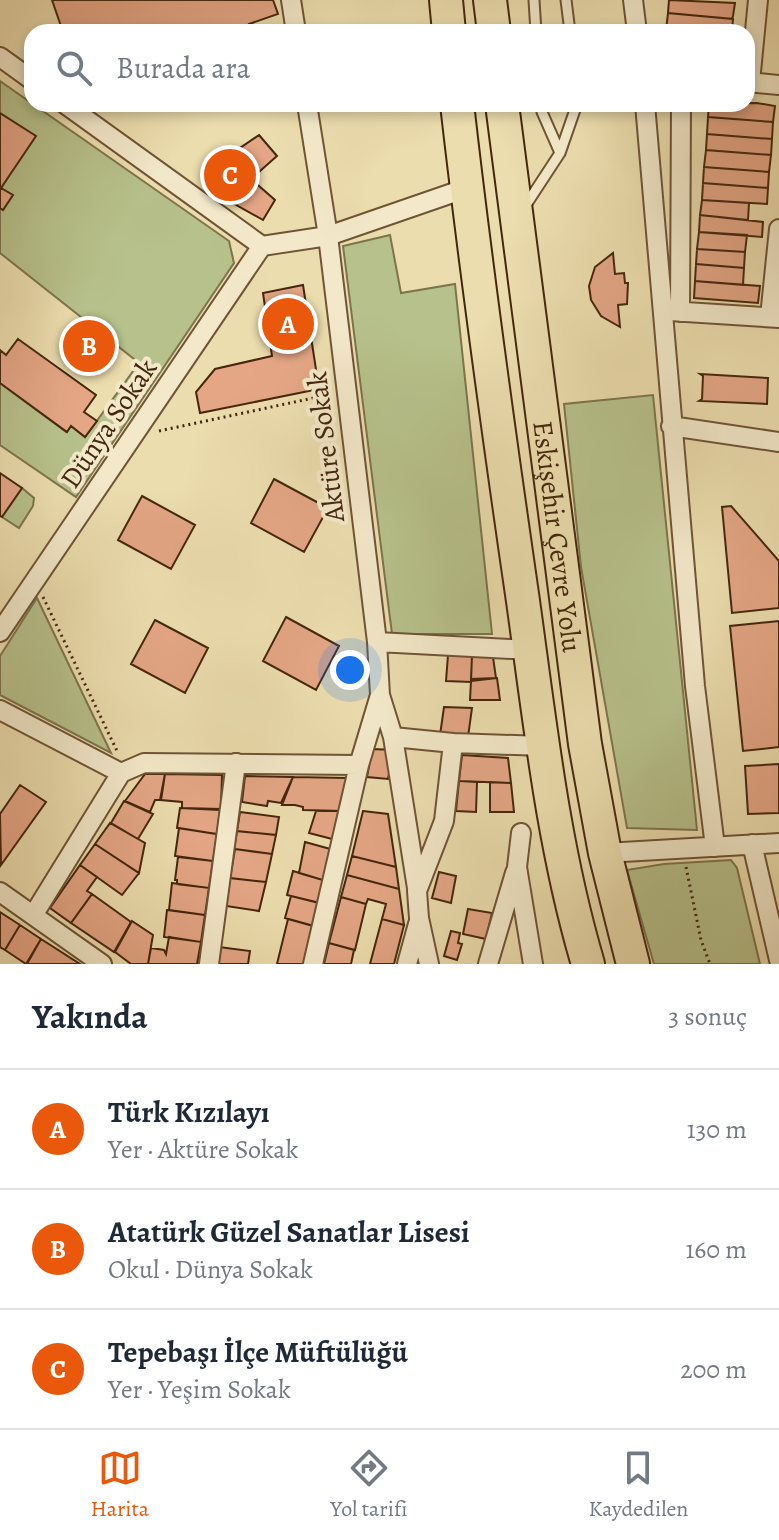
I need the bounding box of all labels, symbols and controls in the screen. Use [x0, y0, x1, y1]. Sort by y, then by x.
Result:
search box [24, 24, 755, 112]
icon: search [52, 46, 96, 90]
text: Burada ara [116, 48, 251, 88]
pin: C [204, 145, 256, 205]
pin: A [262, 294, 314, 354]
pin: B [63, 316, 115, 376]
street label: Dünya Sokak [51, 351, 166, 496]
street label: Aktüre Sokak [298, 369, 354, 525]
street label: Eskişehir Çevre Yolu [523, 419, 591, 655]
your location [330, 650, 370, 690]
text: Yakında [32, 993, 148, 1040]
text: 3 sonuç [668, 999, 747, 1034]
text: Türk Kızılayı [108, 1092, 270, 1132]
text: A [50, 1112, 66, 1147]
text: 130 m [687, 1112, 747, 1147]
text: Yer · Aktüre Sokak [108, 1132, 298, 1167]
text: Atatürk Güzel Sanatlar Lisesi [108, 1212, 470, 1252]
text: B [50, 1232, 66, 1267]
text: 160 m [685, 1232, 747, 1267]
text: Okul · Dünya Sokak [108, 1252, 313, 1287]
text: Tepebaşı İlçe Müftülüğü [108, 1332, 408, 1372]
text: C [50, 1352, 66, 1387]
text: 200 m [680, 1352, 747, 1387]
text: Yer · Yeşim Sokak [108, 1372, 291, 1407]
tab: Harita [91, 1446, 149, 1524]
tab: Yol tarifi [330, 1446, 407, 1524]
tab: Kaydedilen [589, 1446, 688, 1524]

